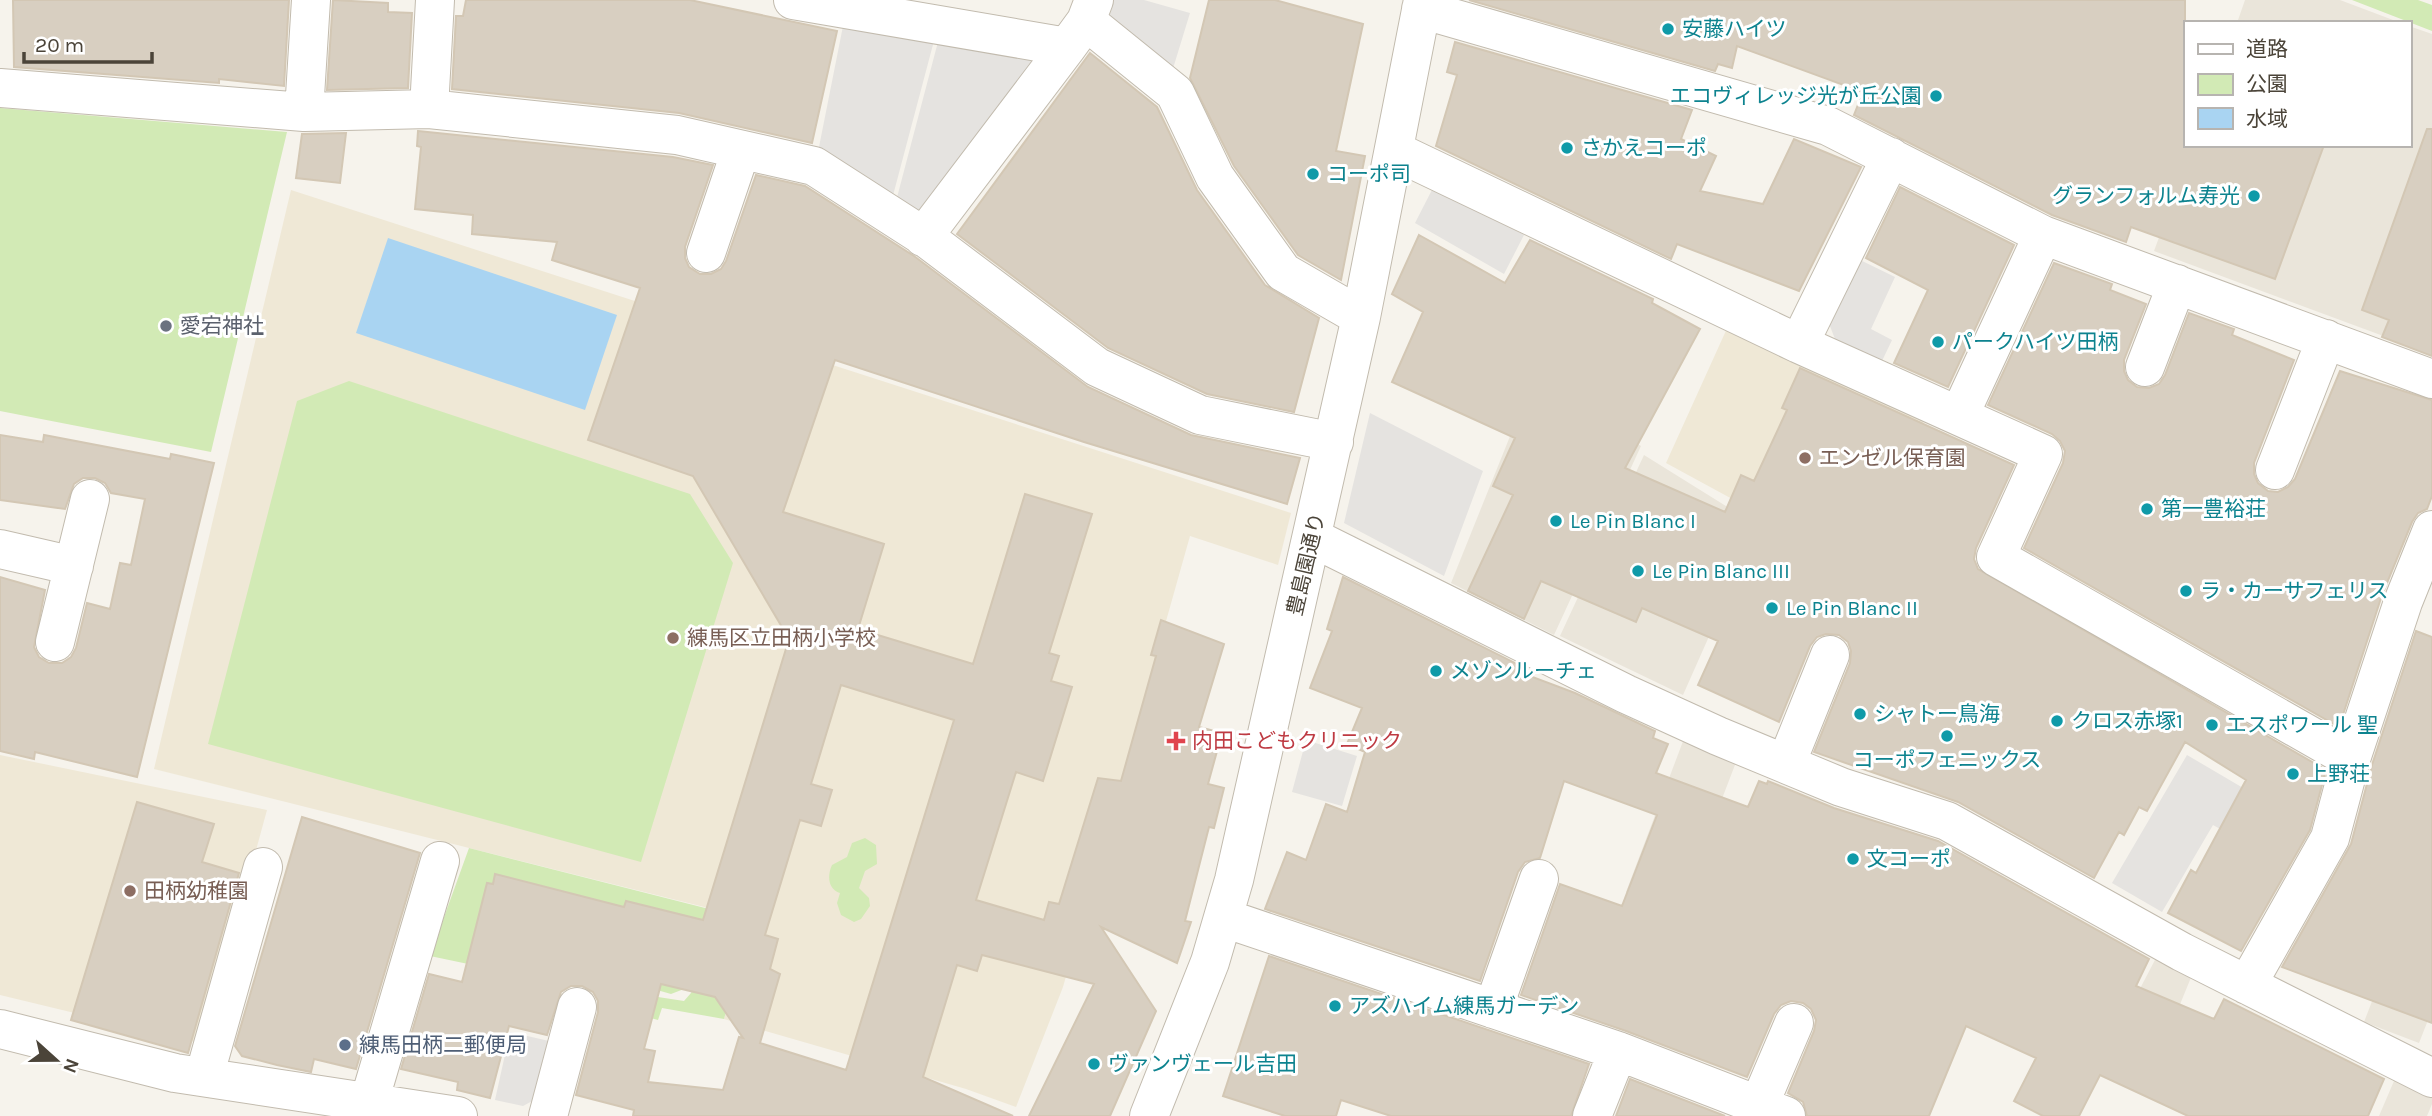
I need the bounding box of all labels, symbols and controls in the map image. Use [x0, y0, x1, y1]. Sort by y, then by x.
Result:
place label: 安藤ハイツ [1682, 17, 1787, 41]
scale bar [24, 21, 152, 65]
marker: 安藤ハイツ [1660, 21, 1676, 37]
legend [2184, 21, 2411, 147]
text: 20 m [35, 33, 84, 57]
text: 道路 [2246, 37, 2288, 61]
text: 公園 [2246, 72, 2288, 96]
place label: エコヴィレッジ光が丘公園 [1670, 84, 1922, 108]
marker: エコヴィレッジ光が丘公園 [1928, 88, 1944, 104]
text: 水域 [2246, 107, 2288, 131]
place label: さかえコーポ [1581, 136, 1707, 160]
marker: さかえコーポ [1559, 140, 1575, 156]
place label: コーポ司 [1327, 162, 1411, 186]
marker: コーポ司 [1305, 166, 1321, 182]
place label: グランフォルム寿光 [2052, 184, 2240, 208]
marker: グランフォルム寿光 [2246, 188, 2262, 204]
place label: 愛宕神社 [180, 314, 264, 338]
marker: 愛宕神社 [158, 318, 174, 334]
place label: パークハイツ田柄 [1952, 330, 2119, 354]
marker: パークハイツ田柄 [1930, 334, 1946, 350]
place label: エンゼル保育園 [1819, 446, 1966, 470]
marker: エンゼル保育園 [1797, 450, 1813, 466]
place label: 第一豊裕荘 [2161, 497, 2266, 521]
marker: 第一豊裕荘 [2139, 501, 2155, 517]
place label: Le Pin Blanc I [1570, 509, 1696, 533]
street label: 豊島園通り [1282, 510, 1330, 618]
marker: Le Pin Blanc I [1548, 513, 1564, 529]
place label: Le Pin Blanc III [1652, 559, 1790, 583]
marker: Le Pin Blanc III [1630, 563, 1646, 579]
place label: ラ・カーサフェリス [2200, 579, 2389, 603]
marker: ラ・カーサフェリス [2178, 583, 2194, 599]
place label: Le Pin Blanc II [1786, 596, 1918, 620]
marker: Le Pin Blanc II [1764, 600, 1780, 616]
place label: 練馬区立田柄小学校 [687, 626, 876, 650]
marker: 練馬区立田柄小学校 [665, 630, 681, 646]
place label: メゾンルーチェ [1450, 659, 1597, 683]
marker: メゾンルーチェ [1428, 663, 1444, 679]
place label: シャトー鳥海 [1874, 702, 2000, 726]
marker: シャトー鳥海 [1852, 706, 1868, 722]
place label: クロス赤塚1 [2071, 709, 2183, 733]
marker: クロス赤塚1 [2049, 713, 2065, 729]
place label: エスポワール 聖 [2226, 713, 2378, 737]
marker: エスポワール 聖 [2204, 717, 2220, 733]
marker: コーポフェニックス [1939, 728, 1955, 744]
place label: 内田こどもクリニック [1192, 729, 1402, 753]
marker: 内田こどもクリニック [1166, 731, 1186, 751]
place label: コーポフェニックス [1853, 748, 2041, 772]
place label: 上野荘 [2307, 762, 2370, 786]
marker: 上野荘 [2285, 766, 2301, 782]
place label: 文コーポ [1867, 847, 1951, 871]
marker: 文コーポ [1845, 851, 1861, 867]
place label: 田柄幼稚園 [144, 879, 249, 903]
marker: 田柄幼稚園 [122, 883, 138, 899]
place label: アズハイム練馬ガーデン [1349, 994, 1579, 1018]
marker: アズハイム練馬ガーデン [1327, 998, 1343, 1014]
north arrow [21, 1025, 91, 1095]
place label: 練馬田柄二郵便局 [359, 1033, 527, 1057]
marker: 練馬田柄二郵便局 [337, 1037, 353, 1053]
place label: ヴァンヴェール吉田 [1108, 1052, 1297, 1076]
text: N [58, 1055, 84, 1076]
marker: ヴァンヴェール吉田 [1086, 1056, 1102, 1072]

